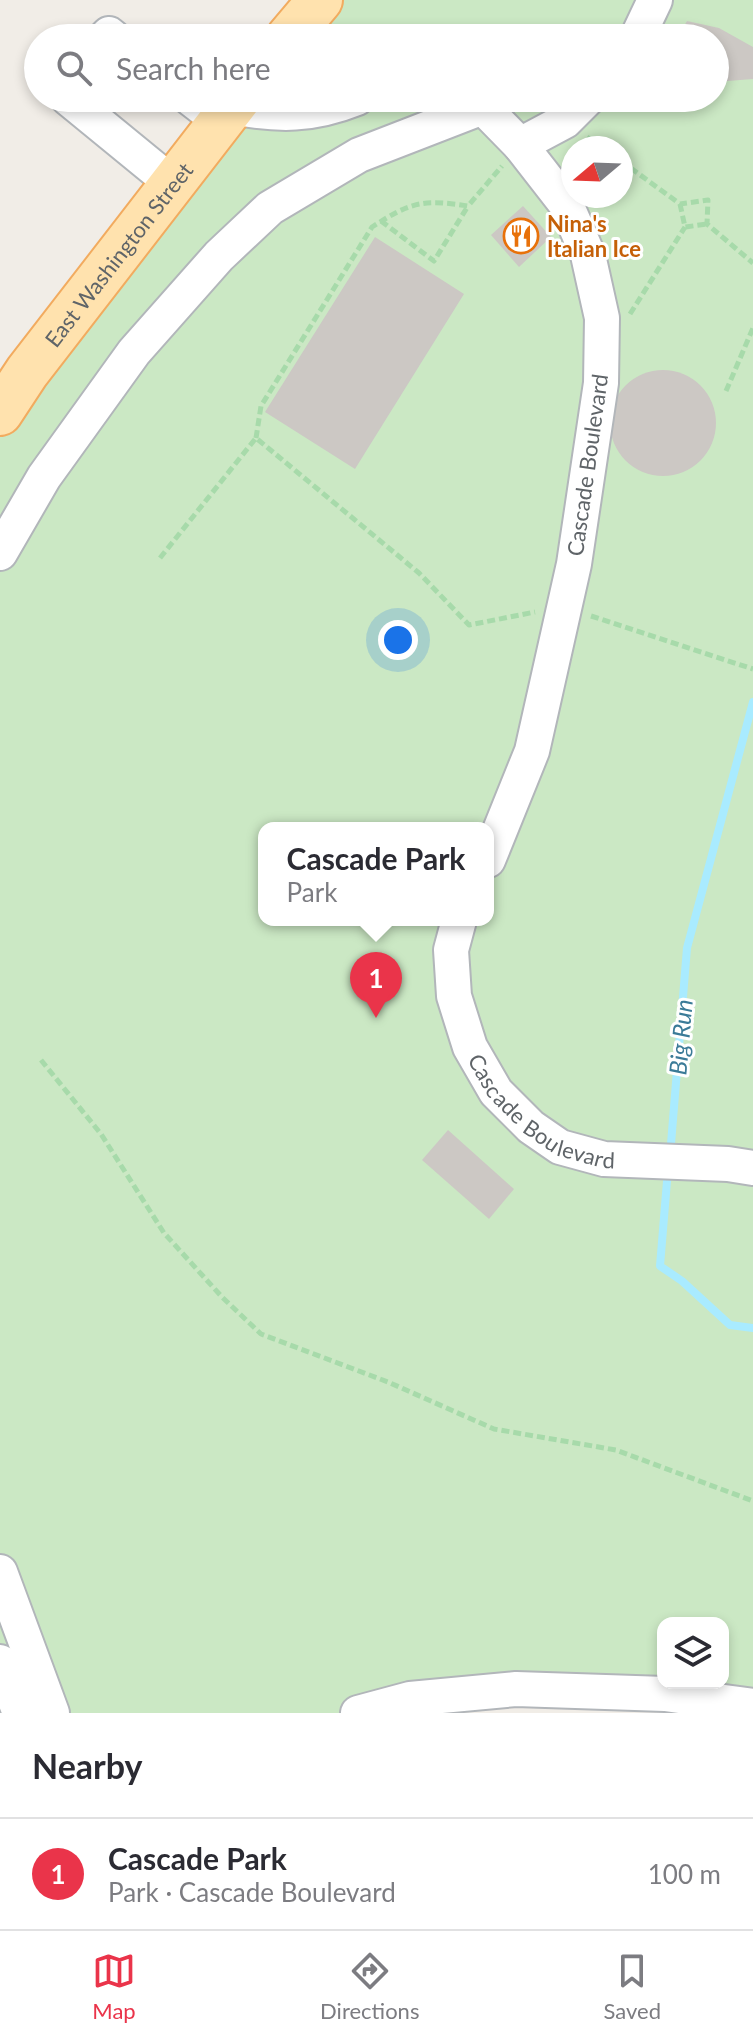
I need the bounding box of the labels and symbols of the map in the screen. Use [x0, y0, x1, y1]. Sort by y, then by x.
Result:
north arrow [561, 136, 633, 208]
street label: East Washington Street [38, 157, 198, 352]
place label: Nina's Italian Ice [547, 210, 641, 262]
restaurant icon: Nina's Italian Ice [502, 217, 540, 255]
street label: Cascade Boulevard [561, 372, 613, 558]
your location [378, 620, 418, 660]
pin: 1 [350, 952, 402, 1018]
water label: Big Run [662, 998, 698, 1076]
street label: Cascade Boulevard [463, 1049, 615, 1173]

